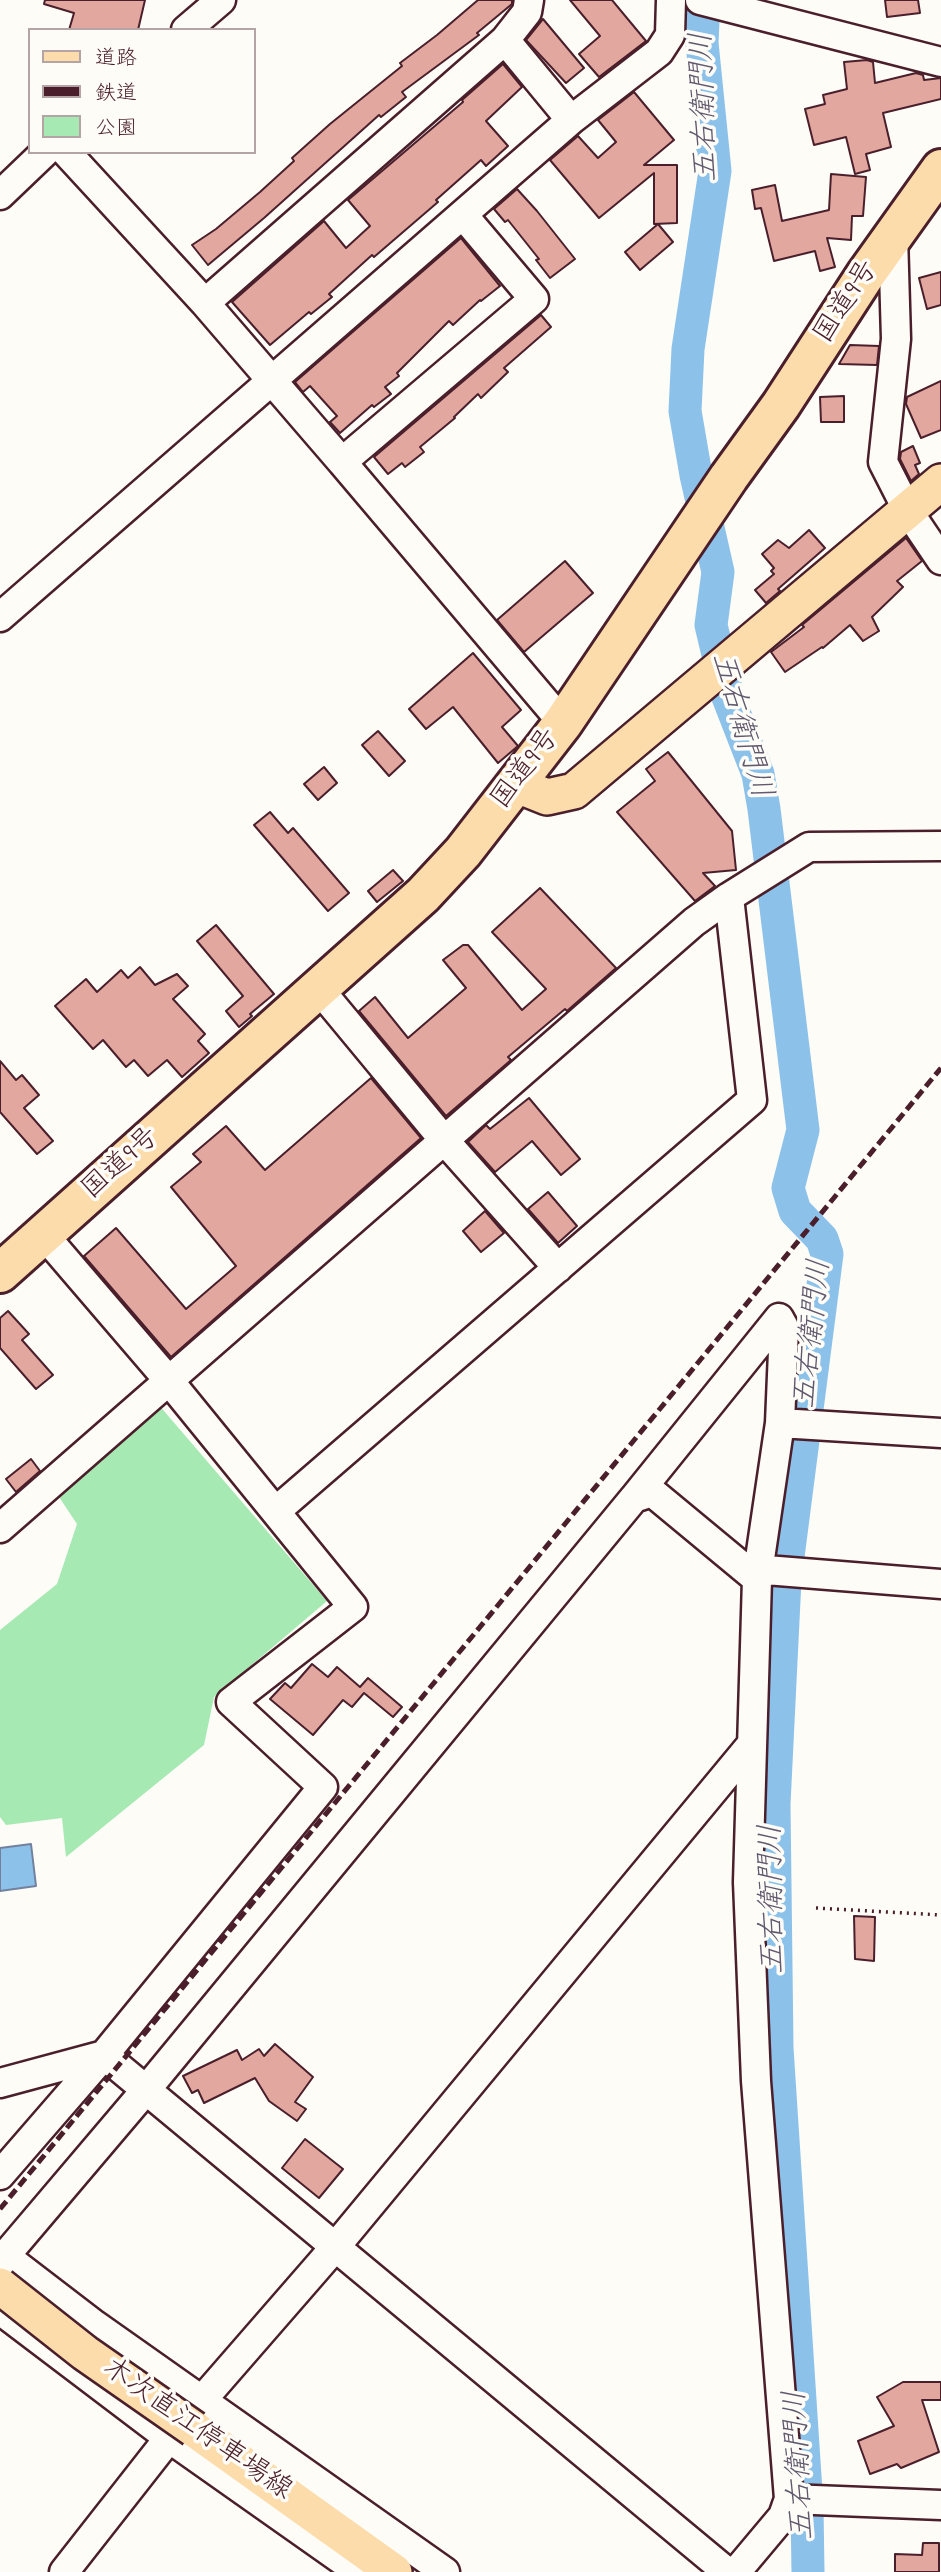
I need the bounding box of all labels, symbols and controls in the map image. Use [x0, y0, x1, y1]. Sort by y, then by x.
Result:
legend [28, 28, 256, 154]
water label: 五右衛門川 [686, 31, 728, 183]
text: 道路 [95, 44, 137, 74]
text: 鉄道 [95, 79, 137, 109]
text: 公園 [95, 114, 137, 144]
street label: 国道9号 [809, 255, 887, 351]
water label: 五右衛門川 [701, 649, 777, 803]
street label: 国道9号 [486, 723, 568, 817]
street label: 国道9号 [76, 1122, 168, 1208]
water label: 五右衛門川 [789, 1258, 841, 1410]
water label: 五右衛門川 [756, 1824, 794, 1974]
street label: 木次直江停車場線 [95, 2353, 297, 2509]
water label: 五右衛門川 [780, 2389, 824, 2541]

